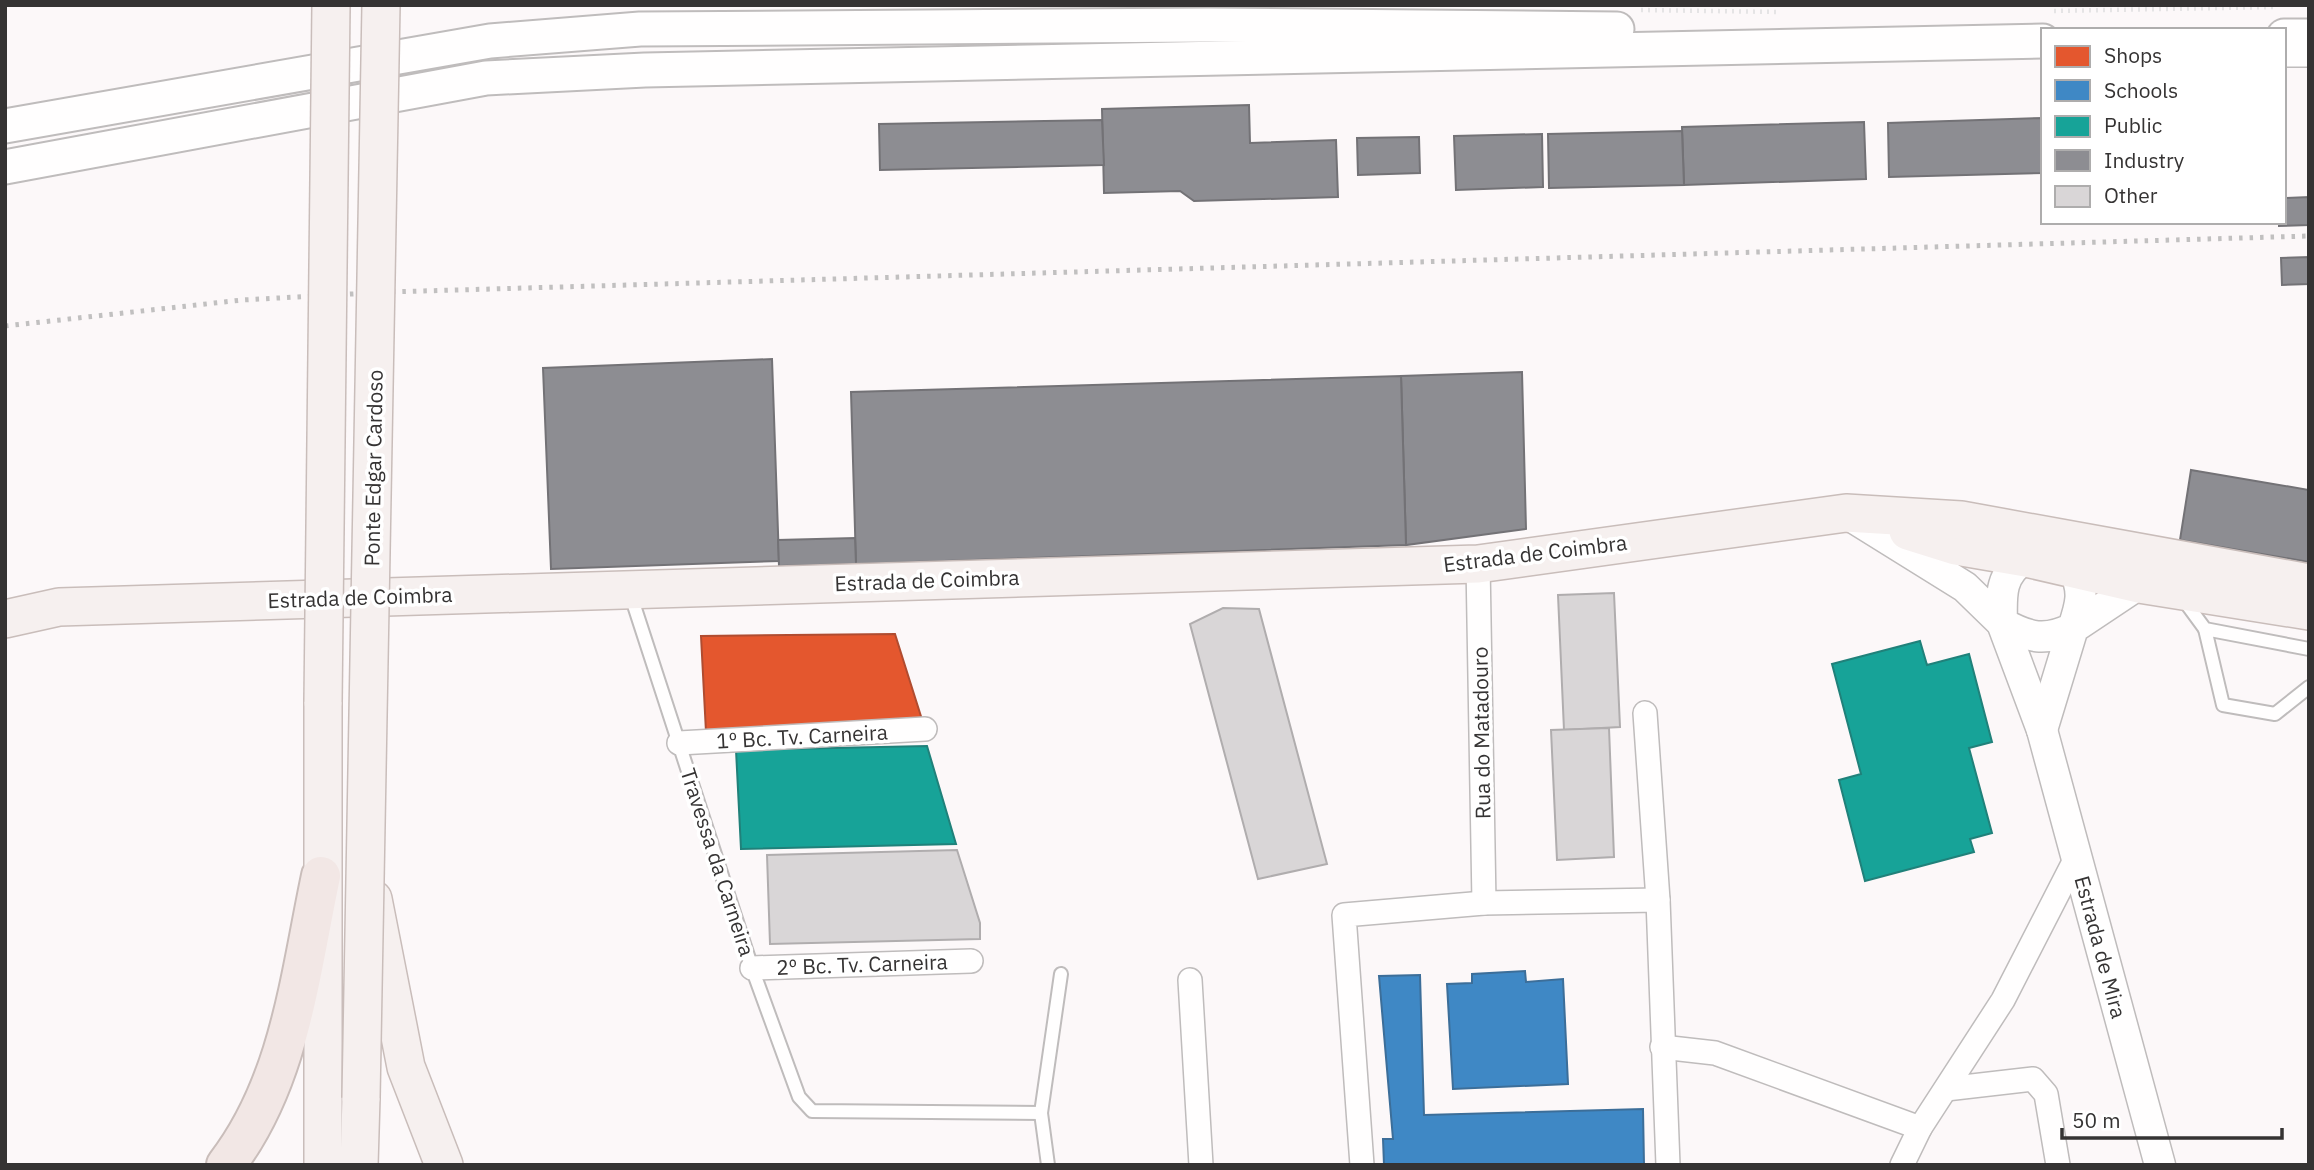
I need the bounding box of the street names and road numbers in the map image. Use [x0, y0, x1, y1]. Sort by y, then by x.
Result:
street label: Ponte Edgar Cardoso [357, 369, 389, 567]
street label: Estrada de Coimbra [1442, 528, 1628, 578]
street label: Estrada de Coimbra [834, 563, 1020, 597]
street label: Estrada de Coimbra [267, 580, 453, 614]
street label: Rua do Matadouro [1465, 647, 1497, 819]
street label: 1º Bc. Tv. Carneira [716, 718, 888, 754]
street label: Travessa da Carneira [674, 765, 762, 959]
street label: Estrada de Mira [2068, 873, 2134, 1021]
street label: 2º Bc. Tv. Carneira [776, 947, 948, 981]

